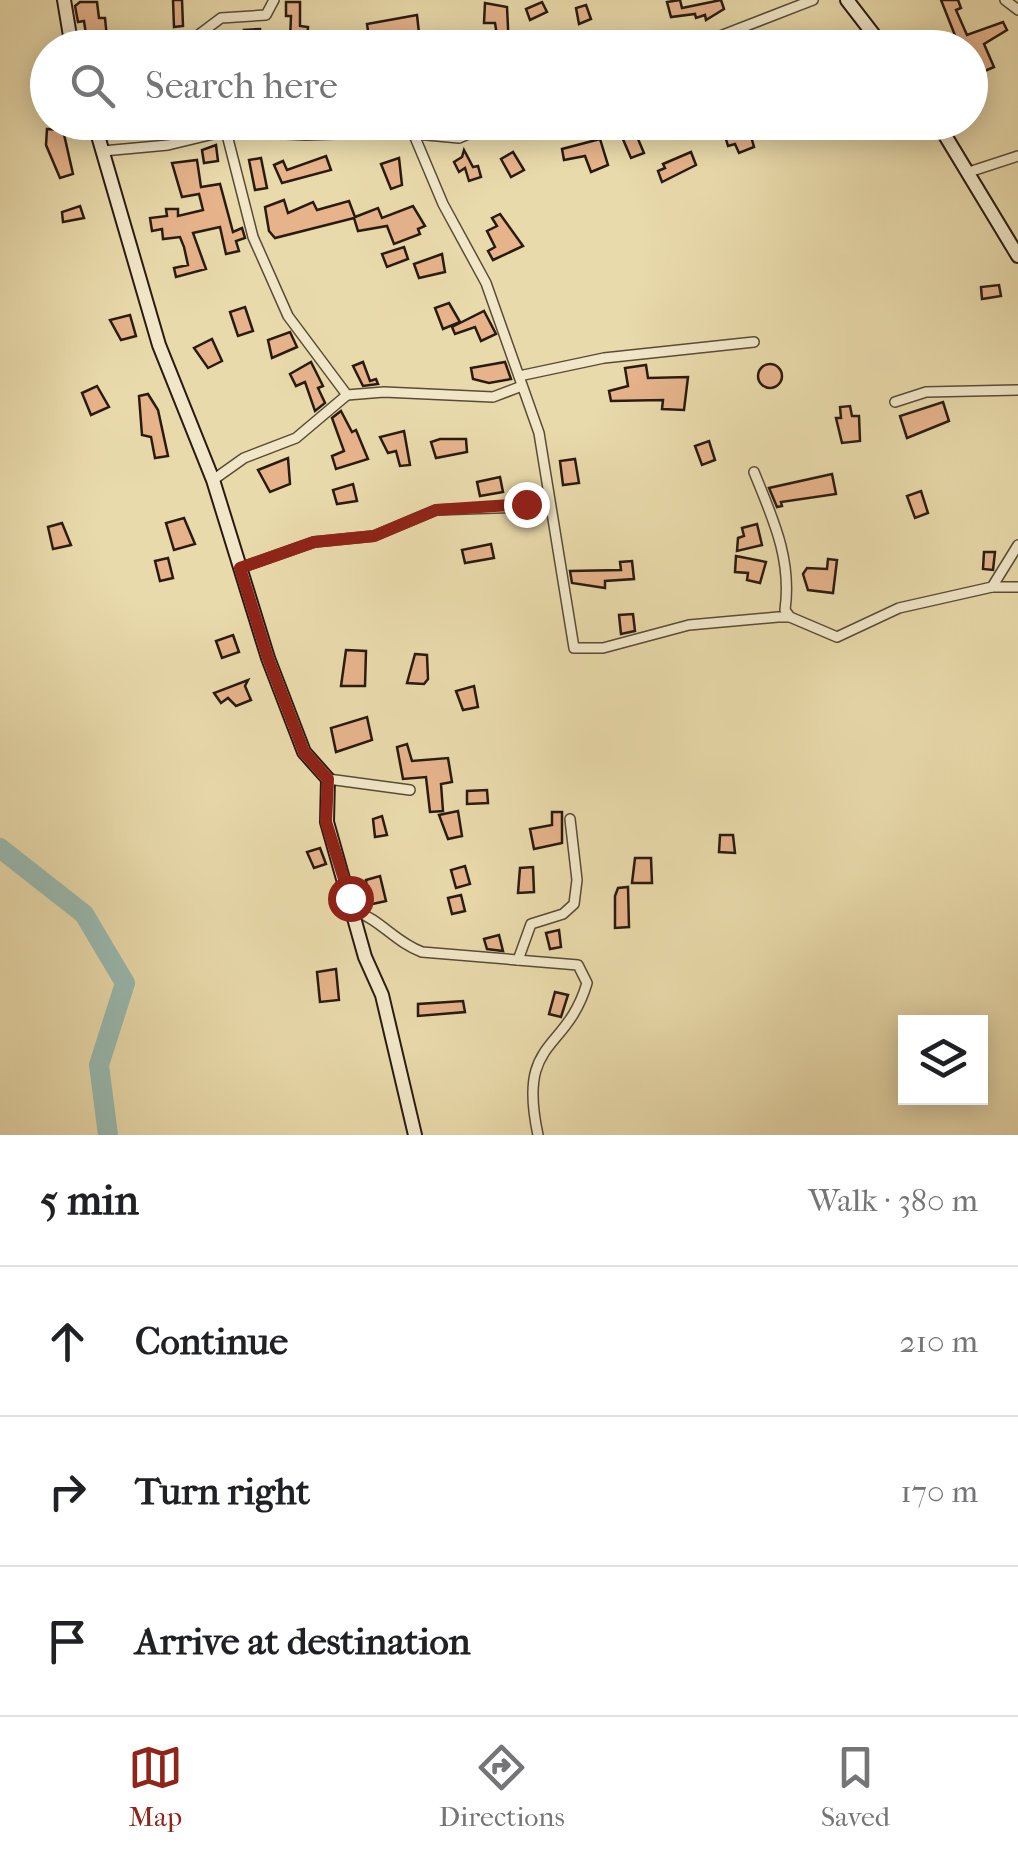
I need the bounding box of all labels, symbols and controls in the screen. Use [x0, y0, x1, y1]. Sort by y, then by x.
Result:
search box [30, 30, 988, 140]
icon: search [65, 58, 120, 113]
text: Search here [145, 63, 338, 108]
route end [504, 482, 550, 528]
route start [328, 876, 374, 922]
map controls [898, 1015, 988, 1105]
button: layers [898, 1015, 988, 1105]
text: 5 min [40, 1176, 139, 1225]
text: Walk · 380 m [808, 1182, 978, 1219]
icon: ahead [40, 1314, 95, 1369]
text: Continue [135, 1319, 288, 1364]
text: 210 m [899, 1323, 978, 1360]
icon: right [40, 1464, 95, 1519]
text: Turn right [135, 1469, 310, 1514]
text: 170 m [900, 1473, 978, 1510]
icon: arrive [40, 1614, 95, 1669]
text: Arrive at destination [135, 1619, 471, 1664]
tab: Map [128, 1740, 183, 1833]
tab: Directions [439, 1740, 565, 1833]
tab: Saved [821, 1740, 890, 1833]

